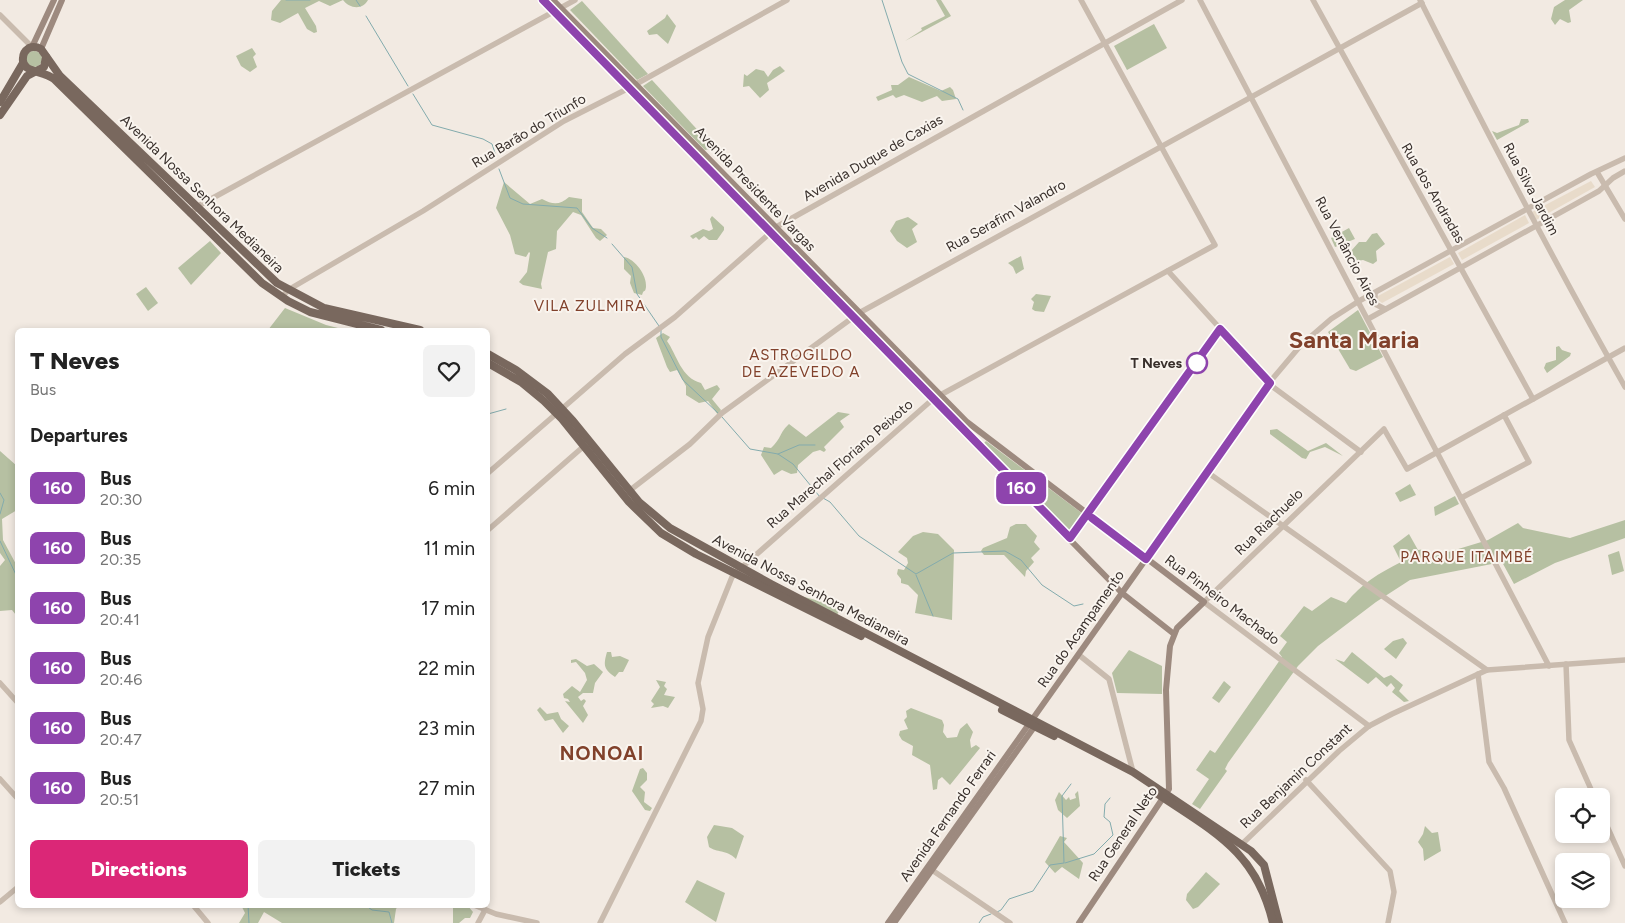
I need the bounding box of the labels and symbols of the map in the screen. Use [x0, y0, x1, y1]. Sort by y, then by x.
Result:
street label: Rua Barão do Triunfo [469, 90, 589, 172]
street label: Avenida Nossa Senhora Medianeira [117, 111, 287, 277]
street label: Avenida Duque de Caxias [800, 111, 946, 205]
street label: Avenida Presidente Vargas [691, 123, 819, 255]
street label: Rua dos Andradas [1397, 140, 1469, 246]
street label: Rua Silva Jardim [1499, 140, 1563, 238]
street label: Rua Serafim Valandro [943, 176, 1069, 256]
street label: Rua Venâncio Aires [1311, 194, 1383, 308]
district label: VILA ZULMIRA [534, 297, 646, 315]
district label: Santa Maria [1289, 325, 1419, 354]
district label: ASTROGILDO DE AZEVEDO A [742, 346, 860, 381]
marker: T Neves [1186, 352, 1208, 374]
place label: T Neves [1130, 355, 1182, 372]
street label: Rua Marechal Floriano Peixoto [764, 396, 916, 532]
line badge: 160 [992, 472, 1050, 504]
street label: Rua Riachuelo [1231, 485, 1307, 559]
street label: Avenida Nossa Senhora Medianeira [710, 531, 912, 649]
district label: PARQUE ITAIMBÉ [1400, 548, 1534, 566]
street label: Rua Pinheiro Machado [1161, 551, 1283, 649]
street label: Rua do Acampamento [1034, 567, 1128, 691]
street label: Rua Benjamin Constant [1237, 720, 1355, 832]
district label: NONOAI [560, 742, 644, 765]
street label: Avenida Fernando Ferrari [896, 747, 1000, 885]
street label: Rua General Neto [1085, 783, 1161, 885]

